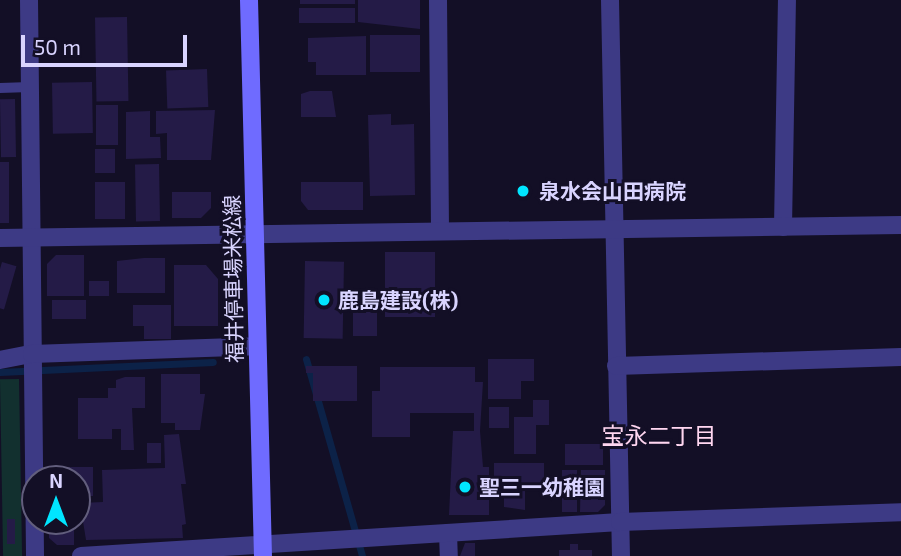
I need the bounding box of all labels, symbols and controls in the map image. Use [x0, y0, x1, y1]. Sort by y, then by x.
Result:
scale bar [24, 21, 191, 65]
text: 50 m [34, 34, 81, 59]
place label: 泉水会山田病院 [539, 178, 686, 204]
marker: 泉水会山田病院 [513, 181, 533, 201]
street label: 福井停車場米松線 [219, 195, 247, 363]
place label: 鹿島建設(株) [338, 287, 458, 313]
marker: 鹿島建設(株) [316, 292, 332, 308]
district label: 宝永二丁目 [602, 421, 716, 449]
north arrow [21, 465, 91, 535]
text: N [49, 469, 63, 492]
place label: 聖三一幼稚園 [479, 474, 605, 500]
marker: 聖三一幼稚園 [457, 479, 473, 495]

